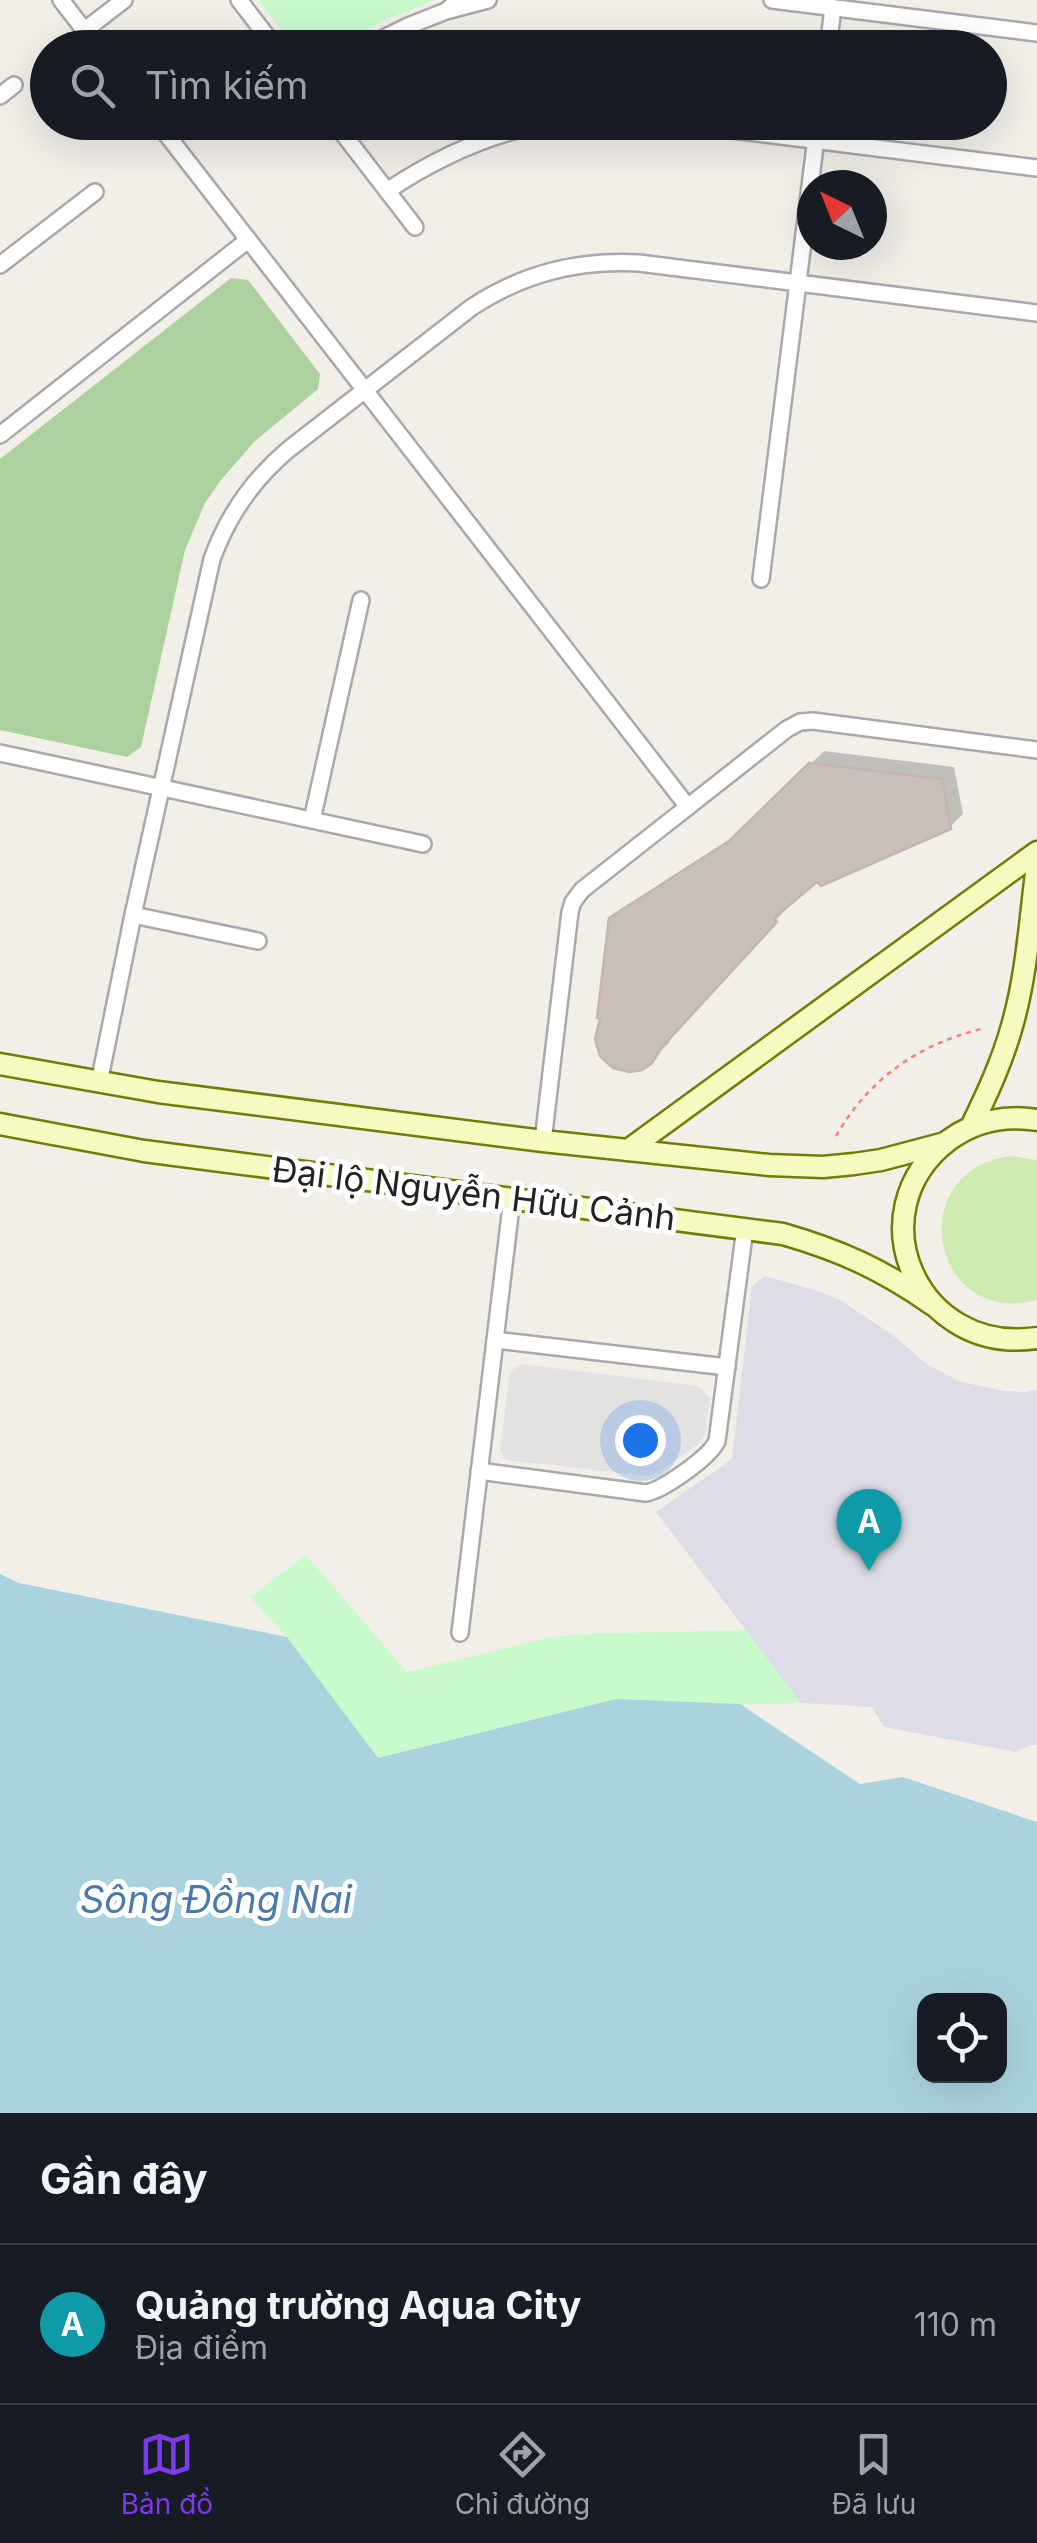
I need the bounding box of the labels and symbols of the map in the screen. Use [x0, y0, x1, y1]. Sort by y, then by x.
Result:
north arrow [797, 170, 887, 260]
street label: Đại lộ Nguyễn Hữu Cảnh [270, 1147, 678, 1239]
your location [615, 1415, 666, 1466]
pin: A [836, 1488, 902, 1571]
water label: Sông Đồng Nai [80, 1876, 353, 1922]

